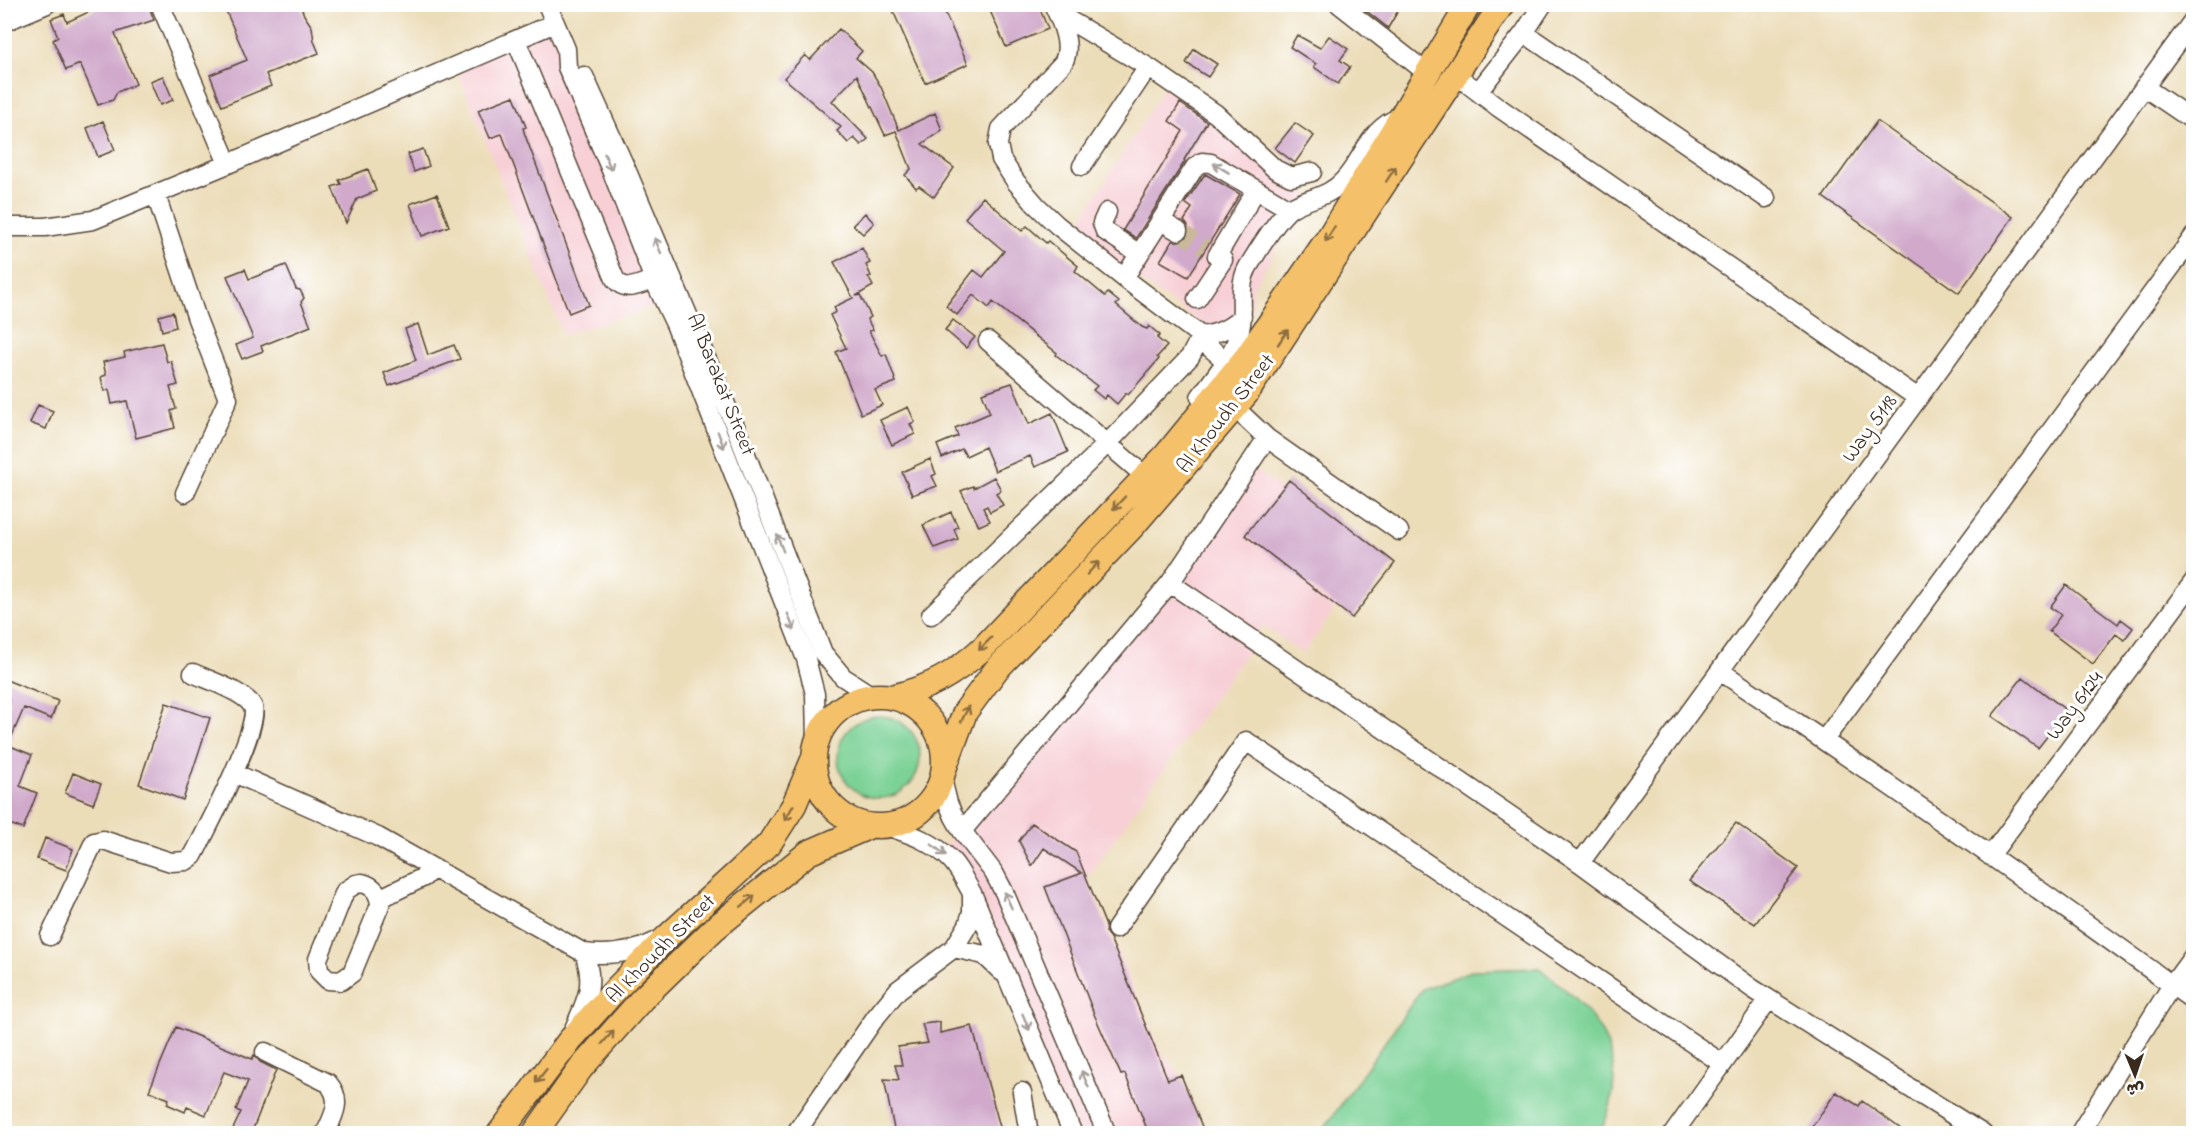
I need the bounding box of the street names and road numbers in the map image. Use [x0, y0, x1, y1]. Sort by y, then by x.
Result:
street label: Al Barakat Street [678, 309, 762, 460]
street label: Al Khoudh Street [1170, 348, 1283, 480]
street label: Way 5118 [1836, 389, 1907, 471]
street label: Way 6124 [2040, 665, 2113, 748]
street label: Al Khoudh Street [600, 888, 723, 1011]

